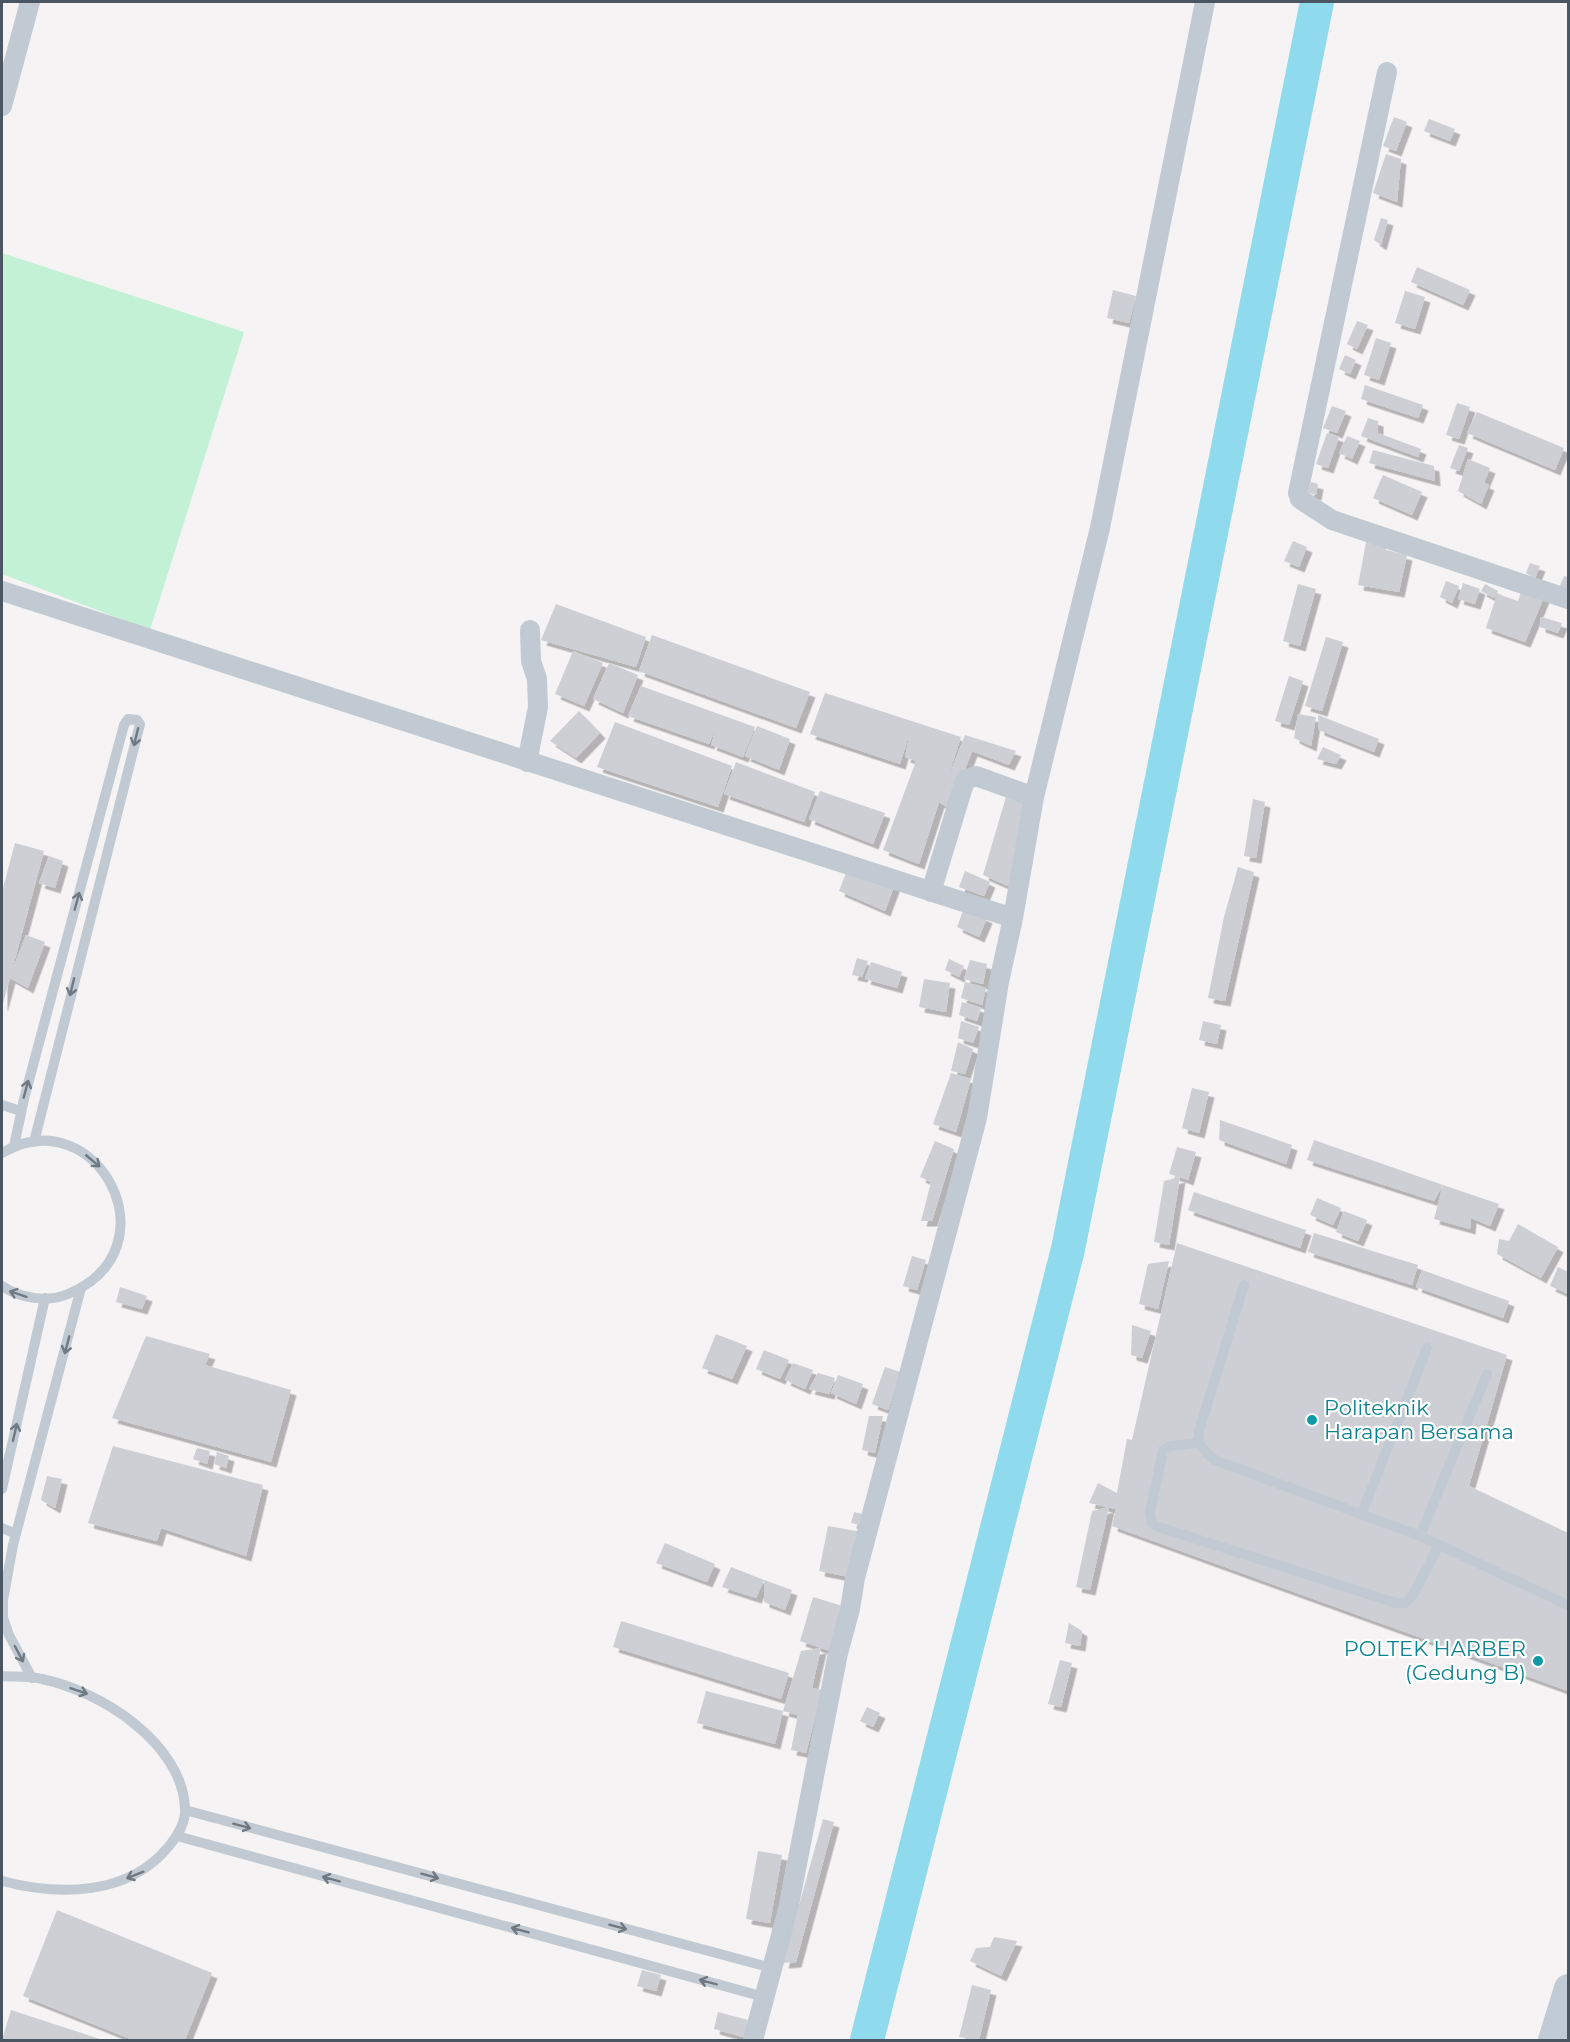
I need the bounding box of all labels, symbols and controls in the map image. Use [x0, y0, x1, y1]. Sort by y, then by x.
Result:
one-way arrow [130, 727, 142, 746]
one-way arrow [72, 892, 83, 911]
one-way arrow [66, 977, 78, 996]
one-way arrow [21, 1080, 33, 1099]
one-way arrow [85, 1155, 101, 1168]
one-way arrow [9, 1288, 28, 1299]
one-way arrow [60, 1335, 72, 1354]
place label: Politeknik Harapan Bersama [1324, 1395, 1514, 1444]
marker: Politeknik Harapan Bersama [1305, 1413, 1319, 1427]
one-way arrow [10, 1422, 21, 1442]
place label: POLTEK HARBER (Gedung B) [1344, 1636, 1526, 1685]
one-way arrow [14, 1645, 25, 1663]
marker: POLTEK HARBER (Gedung B) [1531, 1654, 1545, 1668]
one-way arrow [69, 1687, 88, 1698]
one-way arrow [232, 1820, 251, 1832]
one-way arrow [126, 1870, 144, 1881]
one-way arrow [420, 1871, 439, 1883]
one-way arrow [322, 1872, 341, 1884]
one-way arrow [609, 1922, 628, 1933]
one-way arrow [510, 1924, 529, 1935]
one-way arrow [698, 1976, 717, 1987]

